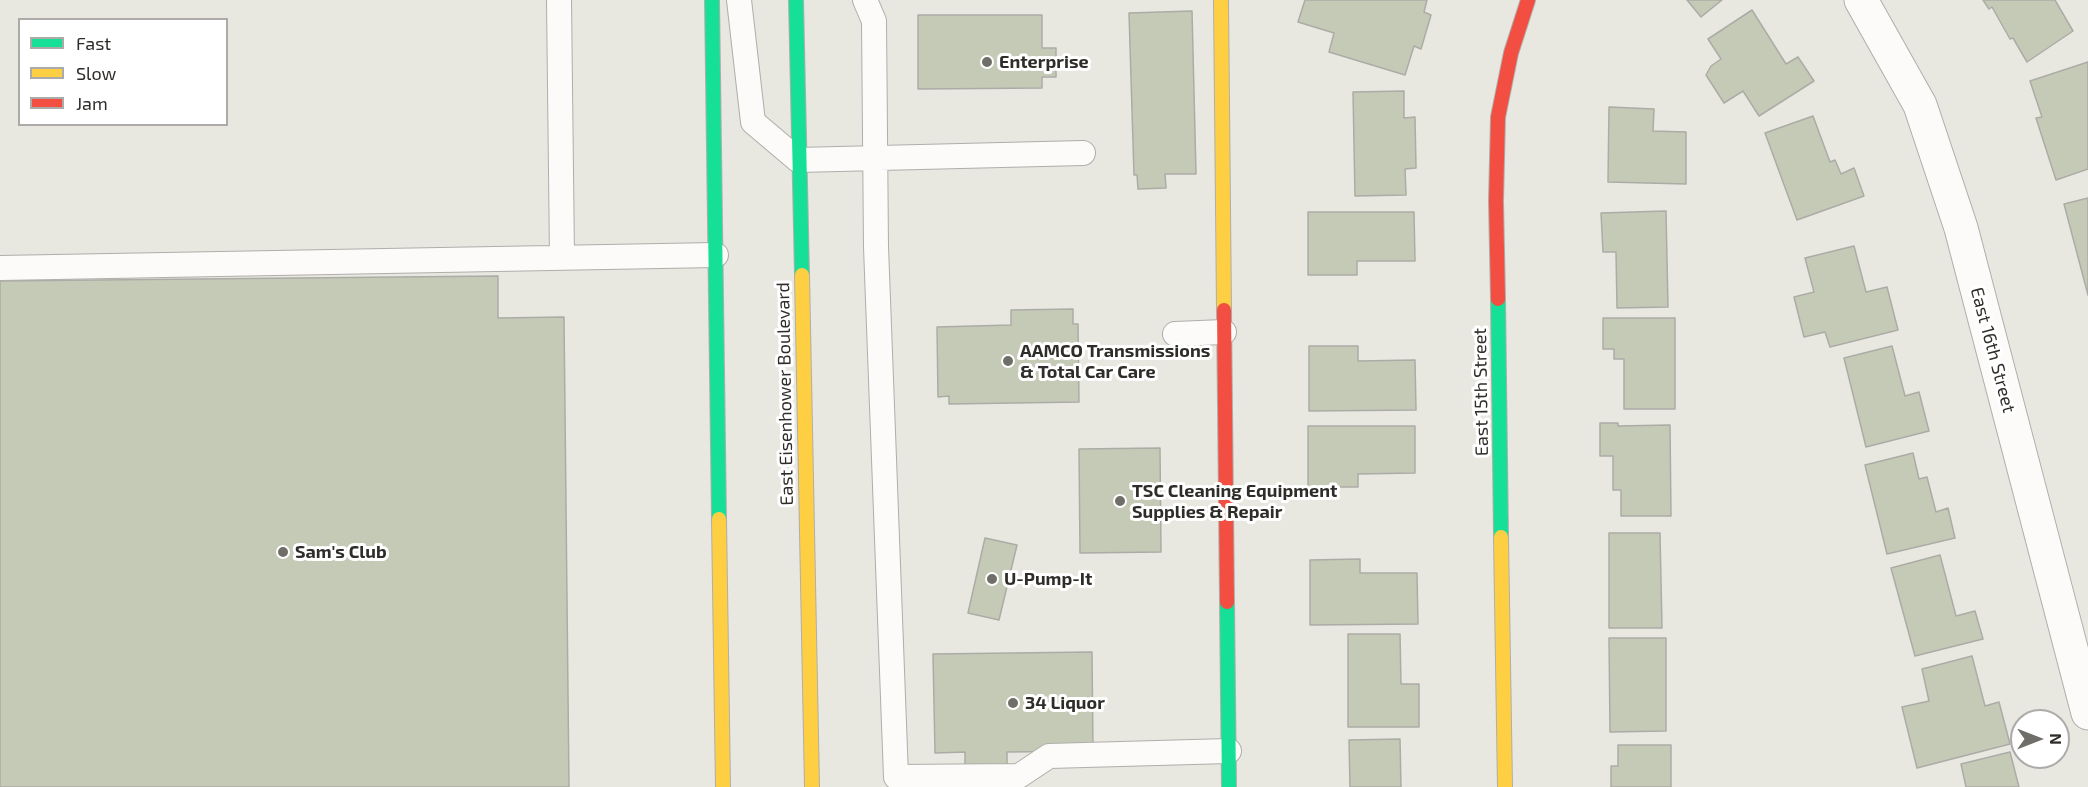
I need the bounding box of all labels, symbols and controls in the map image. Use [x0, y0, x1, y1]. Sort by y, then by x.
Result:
legend [18, 18, 228, 126]
text: Fast [76, 32, 111, 54]
place label: Enterprise [999, 51, 1089, 73]
marker: Enterprise [980, 55, 994, 69]
text: Slow [76, 62, 116, 84]
text: Jam [76, 92, 108, 114]
street label: East Eisenhower Boulevard [772, 282, 798, 506]
street label: East 16th Street [1966, 285, 2020, 415]
street label: East 15th Street [1469, 328, 1493, 456]
place label: AAMCO Transmissions & Total Car Care [1020, 340, 1210, 382]
marker: AAMCO Transmissions & Total Car Care [1001, 354, 1015, 368]
place label: TSC Cleaning Equipment Supplies & Repair [1132, 480, 1337, 522]
marker: TSC Cleaning Equipment Supplies & Repair [1113, 494, 1127, 508]
place label: Sam's Club [295, 541, 387, 563]
marker: Sam's Club [276, 545, 290, 559]
place label: U-Pump-It [1004, 568, 1092, 590]
marker: U-Pump-It [985, 572, 999, 586]
place label: 34 Liquor [1025, 692, 1105, 714]
marker: 34 Liquor [1006, 696, 1020, 710]
north arrow [2010, 709, 2070, 769]
text: N [2047, 733, 2066, 745]

